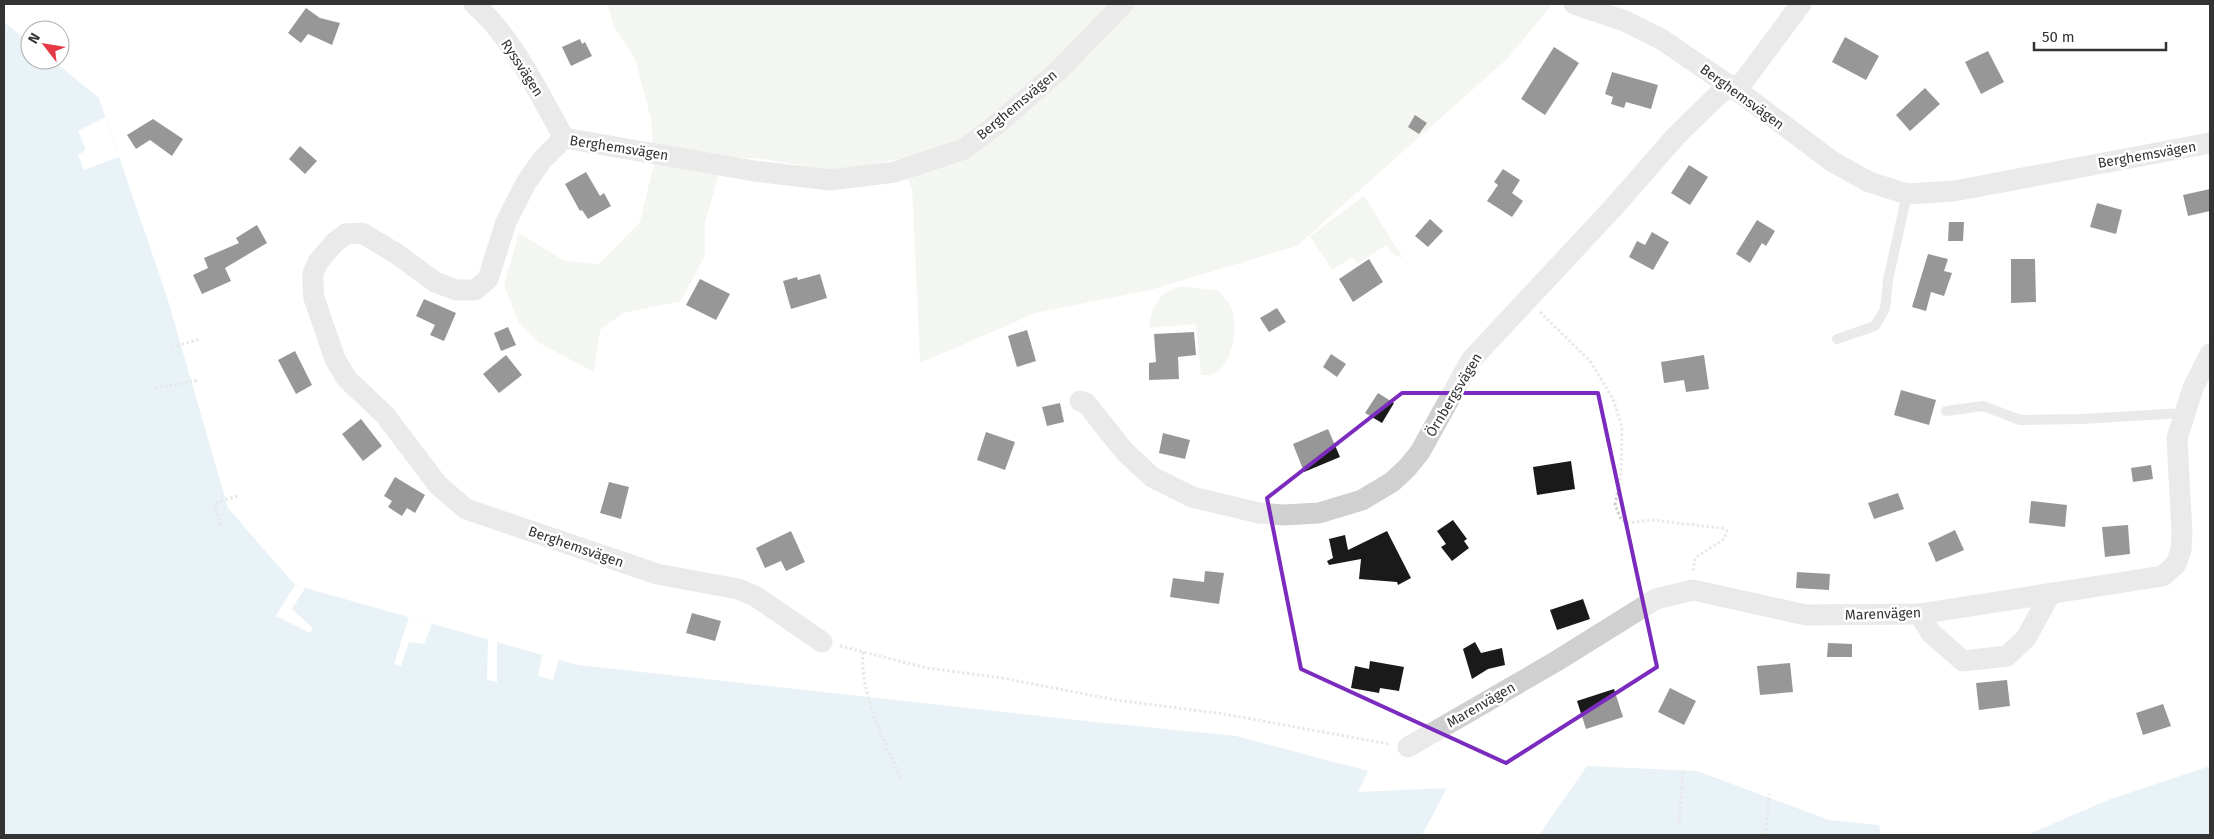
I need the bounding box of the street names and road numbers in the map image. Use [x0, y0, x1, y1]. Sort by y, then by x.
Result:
street label: Ryssvägen [497, 36, 547, 100]
street label: Berghemsvägen [1697, 61, 1787, 133]
street label: Berghemsvägen [973, 66, 1061, 144]
street label: Berghemsvägen [568, 132, 670, 164]
street label: Berghemsvägen [2096, 138, 2198, 172]
street label: Örnbergsvägen [1421, 349, 1486, 440]
street label: Berghemsvägen [526, 523, 626, 571]
street label: Marenvägen [1845, 604, 1921, 624]
street label: Marenvägen [1444, 679, 1518, 731]

